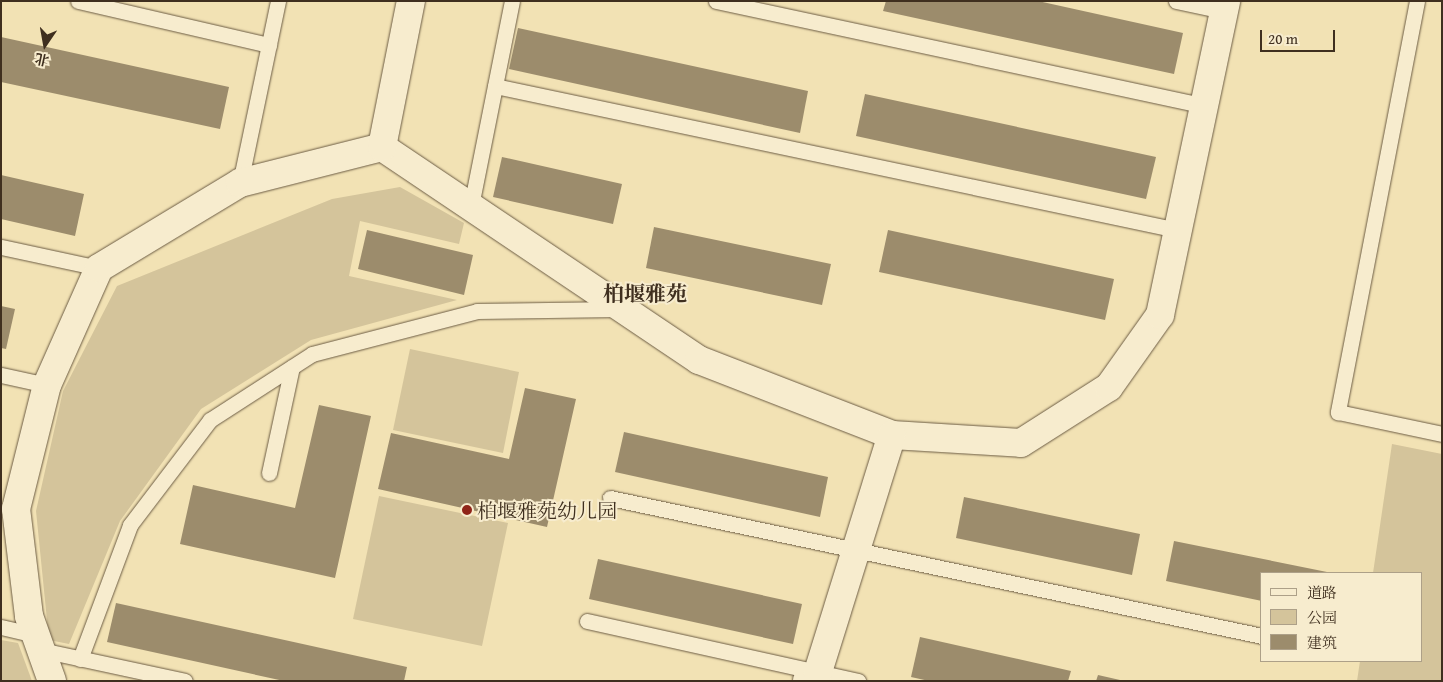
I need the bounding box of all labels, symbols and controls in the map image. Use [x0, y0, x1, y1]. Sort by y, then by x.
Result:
north arrow [20, 20, 70, 70]
scale bar [1263, 20, 1338, 52]
text: 20 m [1268, 28, 1298, 49]
text: 北 [33, 48, 51, 71]
district label: 柏堰雅苑 [603, 281, 687, 307]
place label: 柏堰雅苑幼儿园 [477, 498, 617, 522]
marker: 柏堰雅苑幼儿园 [461, 504, 473, 516]
legend [1260, 572, 1423, 662]
text: 道路 [1307, 582, 1337, 603]
text: 公园 [1307, 607, 1337, 628]
text: 建筑 [1307, 632, 1337, 653]

